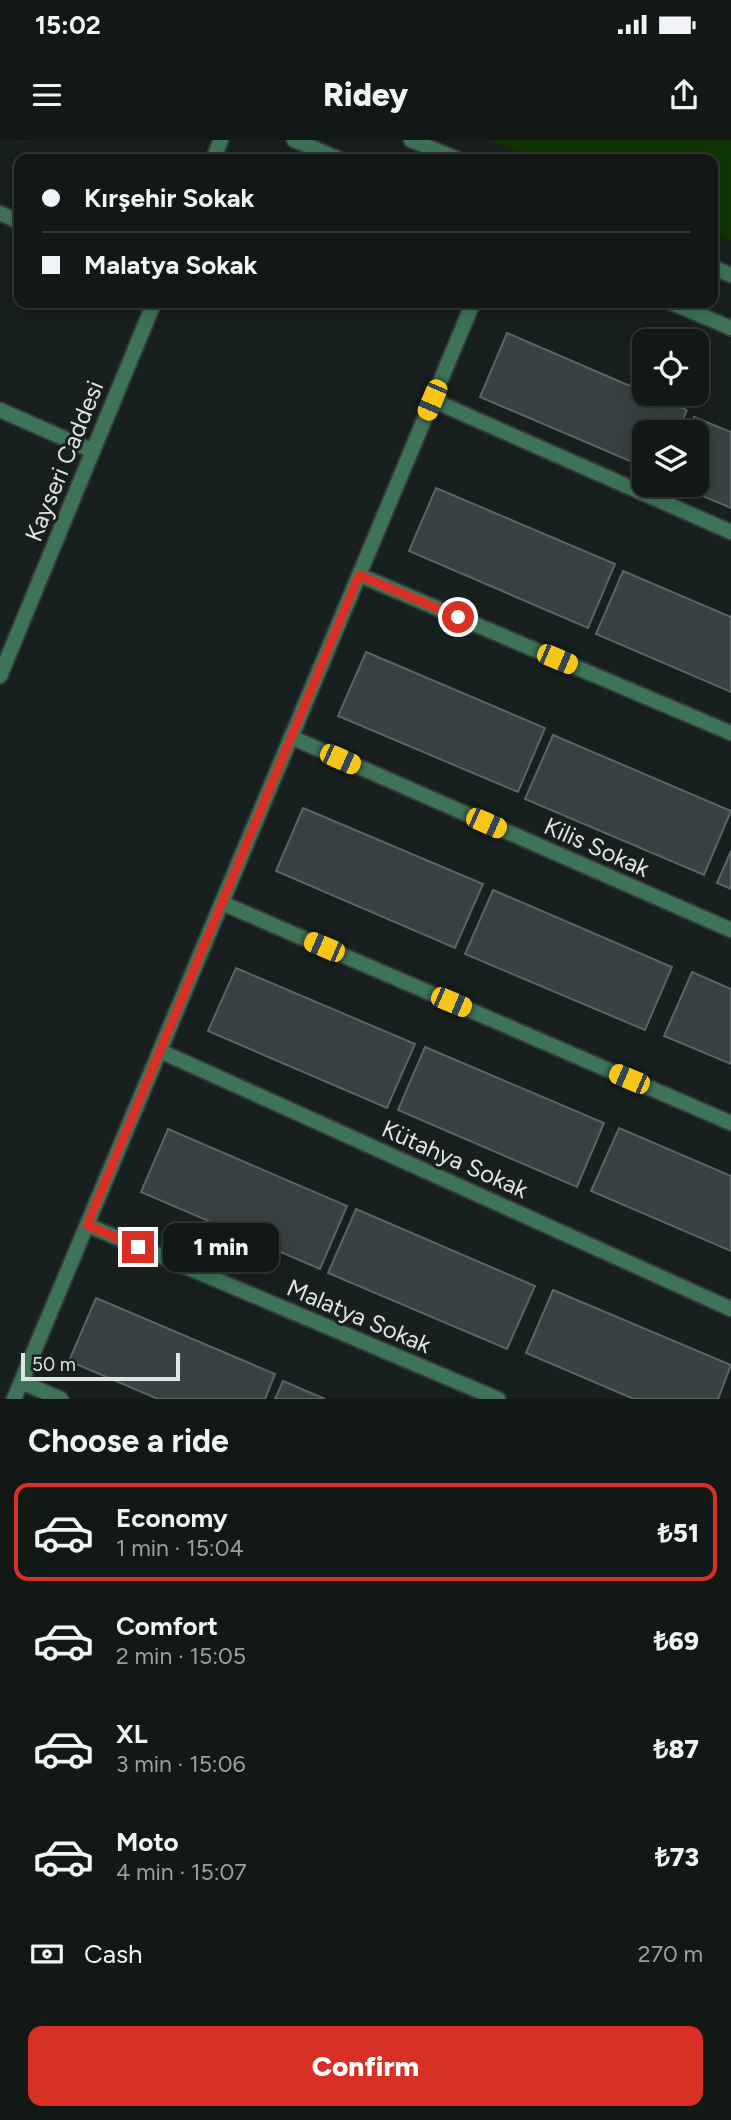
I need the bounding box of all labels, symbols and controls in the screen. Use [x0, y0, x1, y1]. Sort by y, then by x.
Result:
text: 15:02 [35, 9, 101, 41]
icon: menu [28, 76, 66, 114]
text: Ridey [323, 76, 408, 114]
icon: share [665, 76, 703, 114]
text: Kırşehir Sokak [84, 182, 255, 214]
text: Malatya Sokak [84, 249, 258, 281]
map controls [632, 329, 709, 497]
button: locate [632, 329, 709, 406]
street label: Kayseri Caddesi [19, 376, 109, 546]
car [415, 377, 450, 423]
button: layers [632, 420, 709, 497]
route start [442, 601, 474, 633]
car [534, 641, 581, 677]
car [317, 741, 364, 777]
car [463, 805, 510, 841]
street label: Kilis Sokak [540, 811, 654, 883]
car [301, 929, 348, 965]
car [428, 984, 475, 1020]
car [606, 1061, 653, 1097]
street label: Kütahya Sokak [377, 1114, 533, 1204]
callout: 1 min [162, 1222, 278, 1272]
route end [122, 1231, 154, 1263]
text: 1 min [194, 1233, 248, 1261]
street label: Malatya Sokak [283, 1273, 436, 1359]
scale bar [21, 1350, 180, 1382]
text: 50 m [32, 1353, 76, 1376]
text: Choose a ride [28, 1422, 229, 1460]
icon: car [32, 1501, 95, 1564]
text: Economy [116, 1502, 228, 1534]
text: ₺51 [658, 1517, 699, 1549]
text: 1 min · 15:04 [116, 1534, 244, 1562]
icon: car [32, 1609, 95, 1672]
text: Comfort [116, 1610, 218, 1642]
text: ₺69 [654, 1625, 699, 1657]
text: 2 min · 15:05 [116, 1642, 246, 1670]
icon: car [32, 1717, 95, 1780]
text: XL [116, 1718, 148, 1750]
text: ₺87 [654, 1733, 699, 1765]
text: 3 min · 15:06 [116, 1750, 245, 1778]
icon: car [32, 1825, 95, 1888]
text: Moto [116, 1826, 179, 1858]
text: ₺73 [655, 1841, 699, 1873]
text: 4 min · 15:07 [116, 1858, 247, 1886]
icon: cash [28, 1935, 66, 1973]
text: Cash [84, 1938, 143, 1970]
text: 270 m [638, 1940, 703, 1968]
button: Confirm [28, 2026, 703, 2106]

